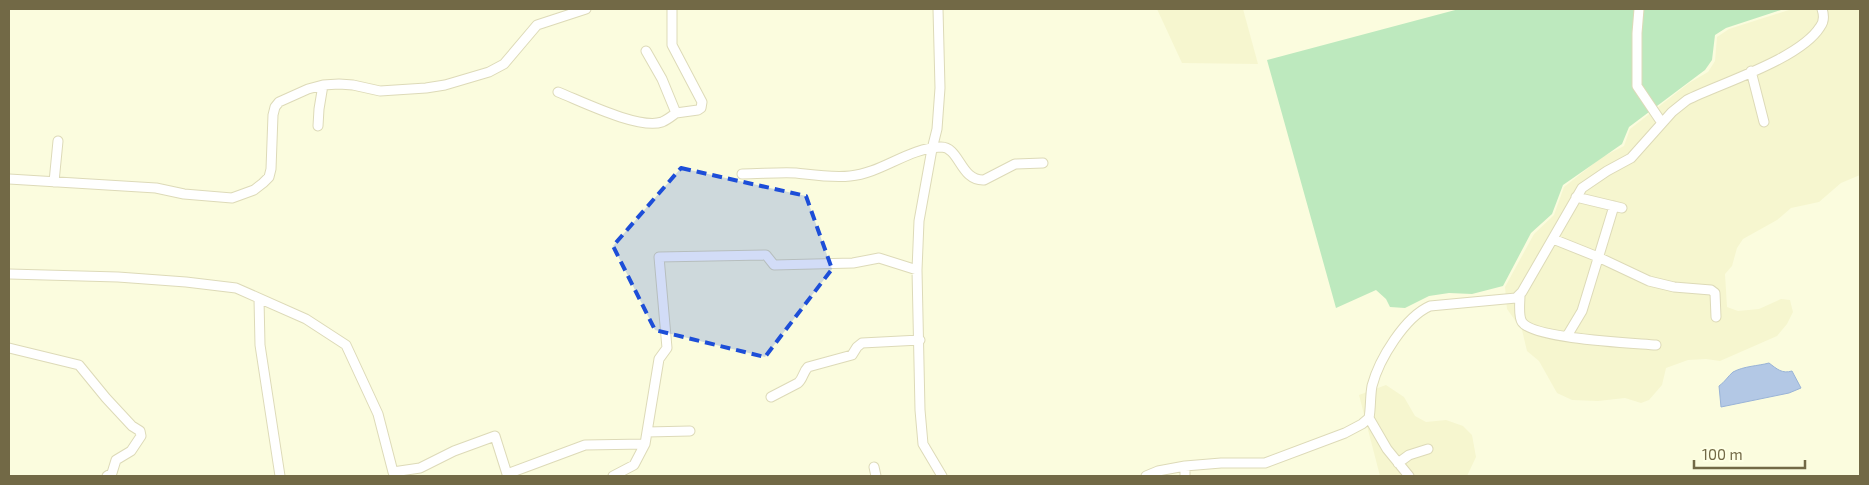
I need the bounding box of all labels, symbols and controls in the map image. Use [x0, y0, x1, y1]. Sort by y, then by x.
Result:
scale bar [1694, 438, 1805, 470]
text: 100 m [1702, 445, 1743, 463]

